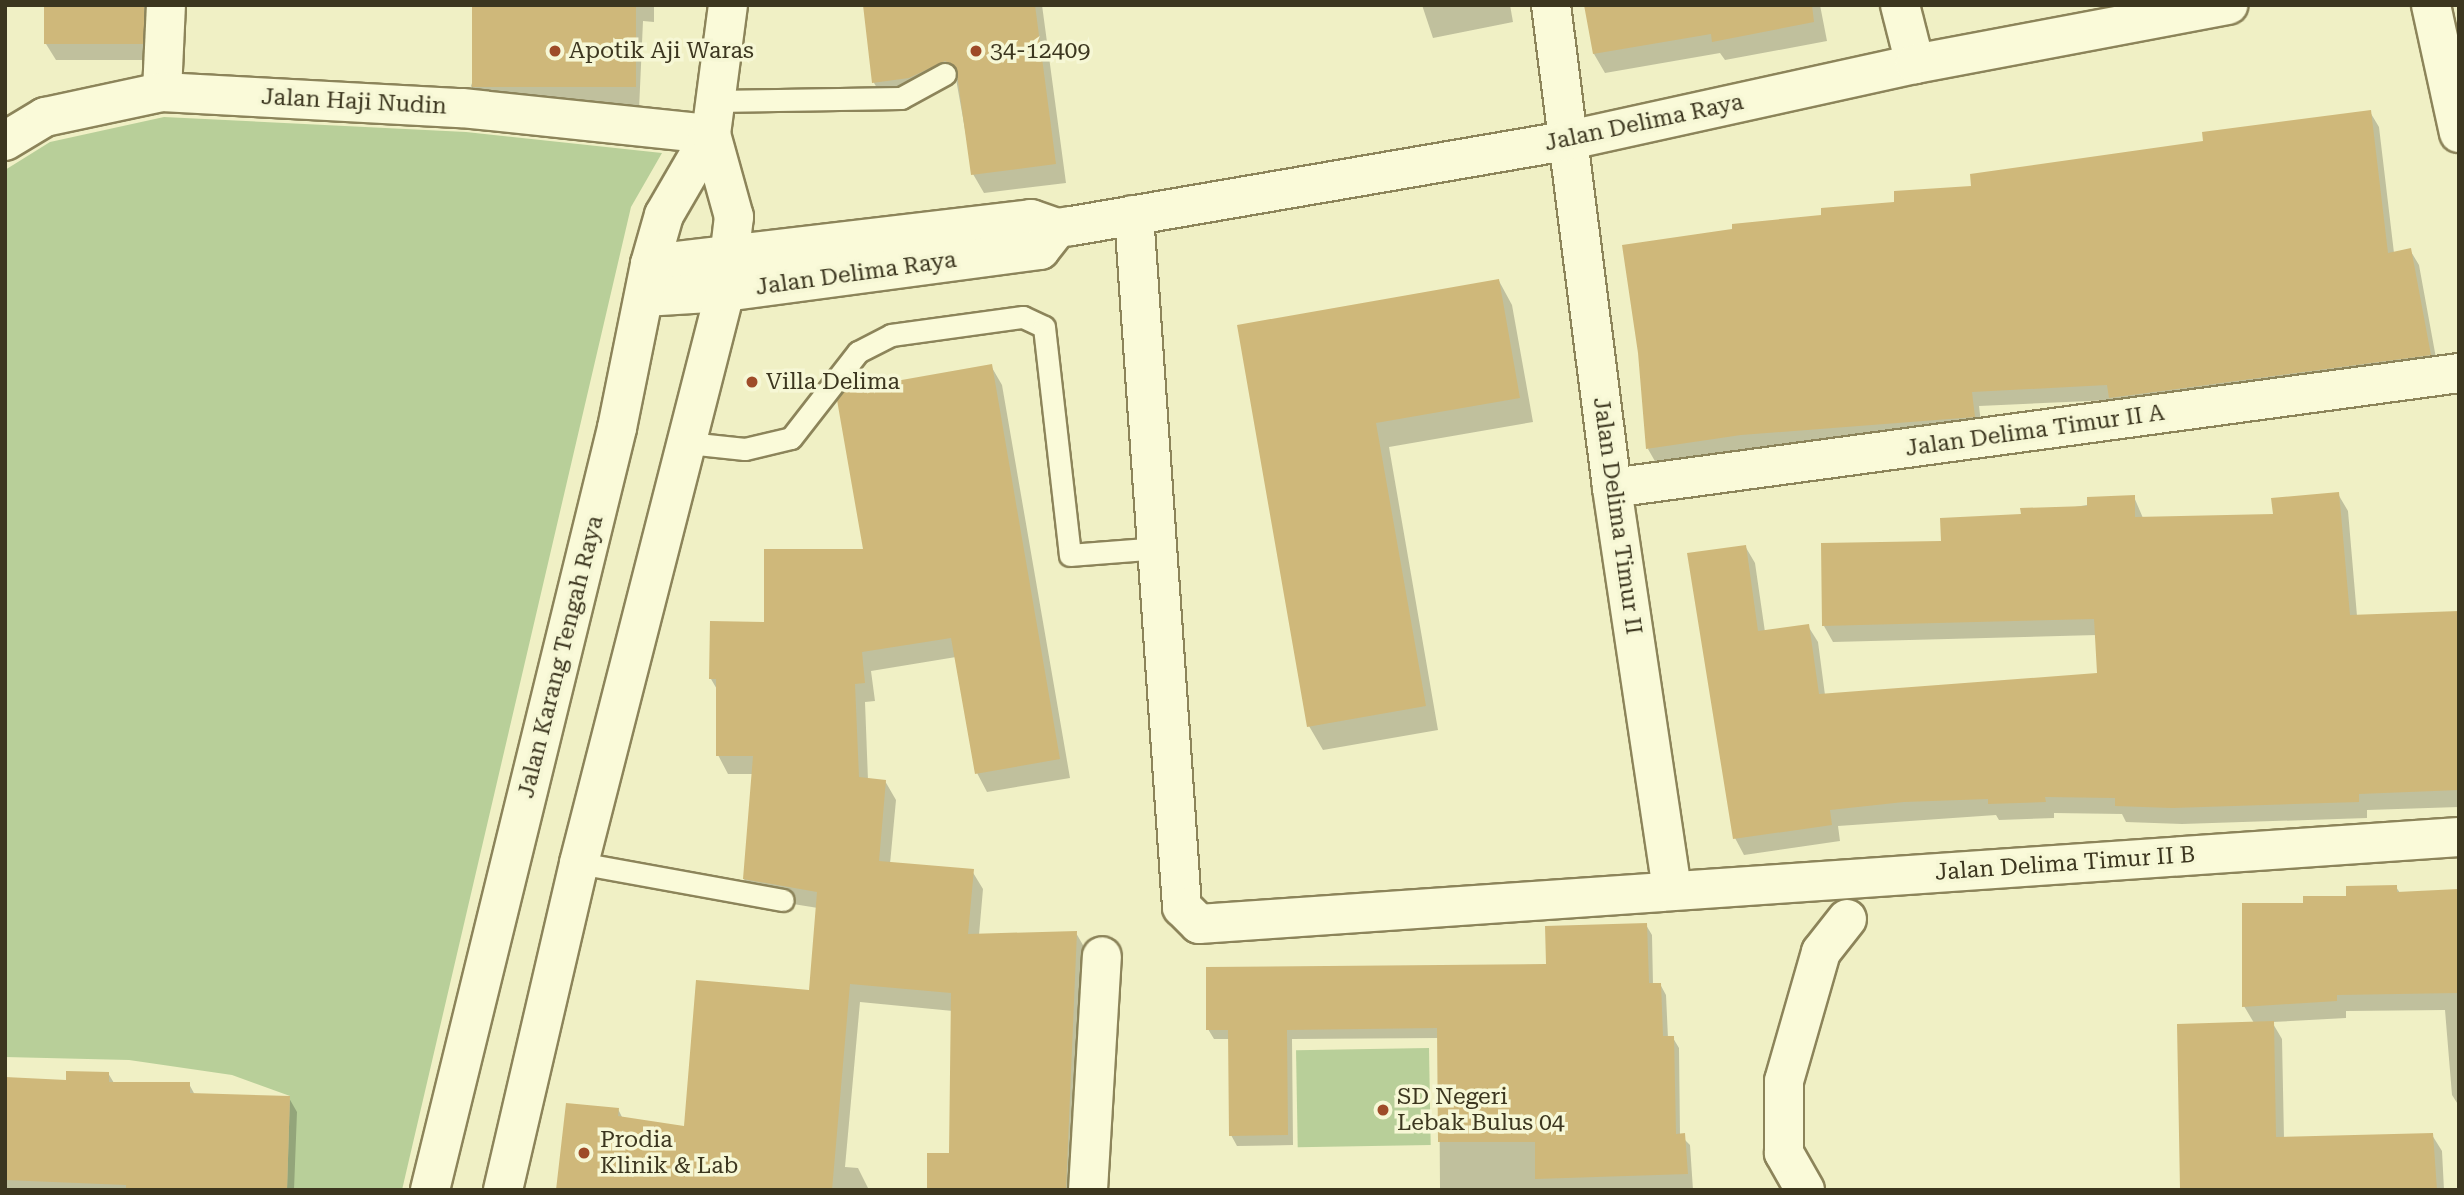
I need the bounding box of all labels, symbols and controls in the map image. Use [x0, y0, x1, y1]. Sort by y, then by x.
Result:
place label: Apotik Aji Waras [569, 37, 754, 65]
place label: 34-12409 [990, 37, 1090, 65]
marker: Apotik Aji Waras [547, 43, 563, 59]
marker: 34-12409 [968, 43, 984, 59]
street label: Jalan Haji Nudin [260, 83, 448, 121]
street label: Jalan Delima Raya [1542, 88, 1746, 158]
street label: Jalan Delima Raya [754, 246, 958, 302]
place label: Villa Delima [766, 368, 900, 396]
marker: Villa Delima [744, 374, 760, 390]
street label: Jalan Delima Timur II [1587, 396, 1647, 636]
street label: Jalan Delima Timur II A [1904, 399, 2166, 463]
street label: Jalan Karang Tengah Raya [513, 513, 609, 801]
street label: Jalan Delima Timur II B [1934, 841, 2196, 887]
place label: SD Negeri Lebak Bulus 04 [1397, 1083, 1565, 1137]
marker: SD Negeri Lebak Bulus 04 [1375, 1102, 1391, 1118]
place label: Prodia Klinik & Lab [600, 1126, 738, 1180]
marker: Prodia Klinik & Lab [574, 1143, 594, 1163]

